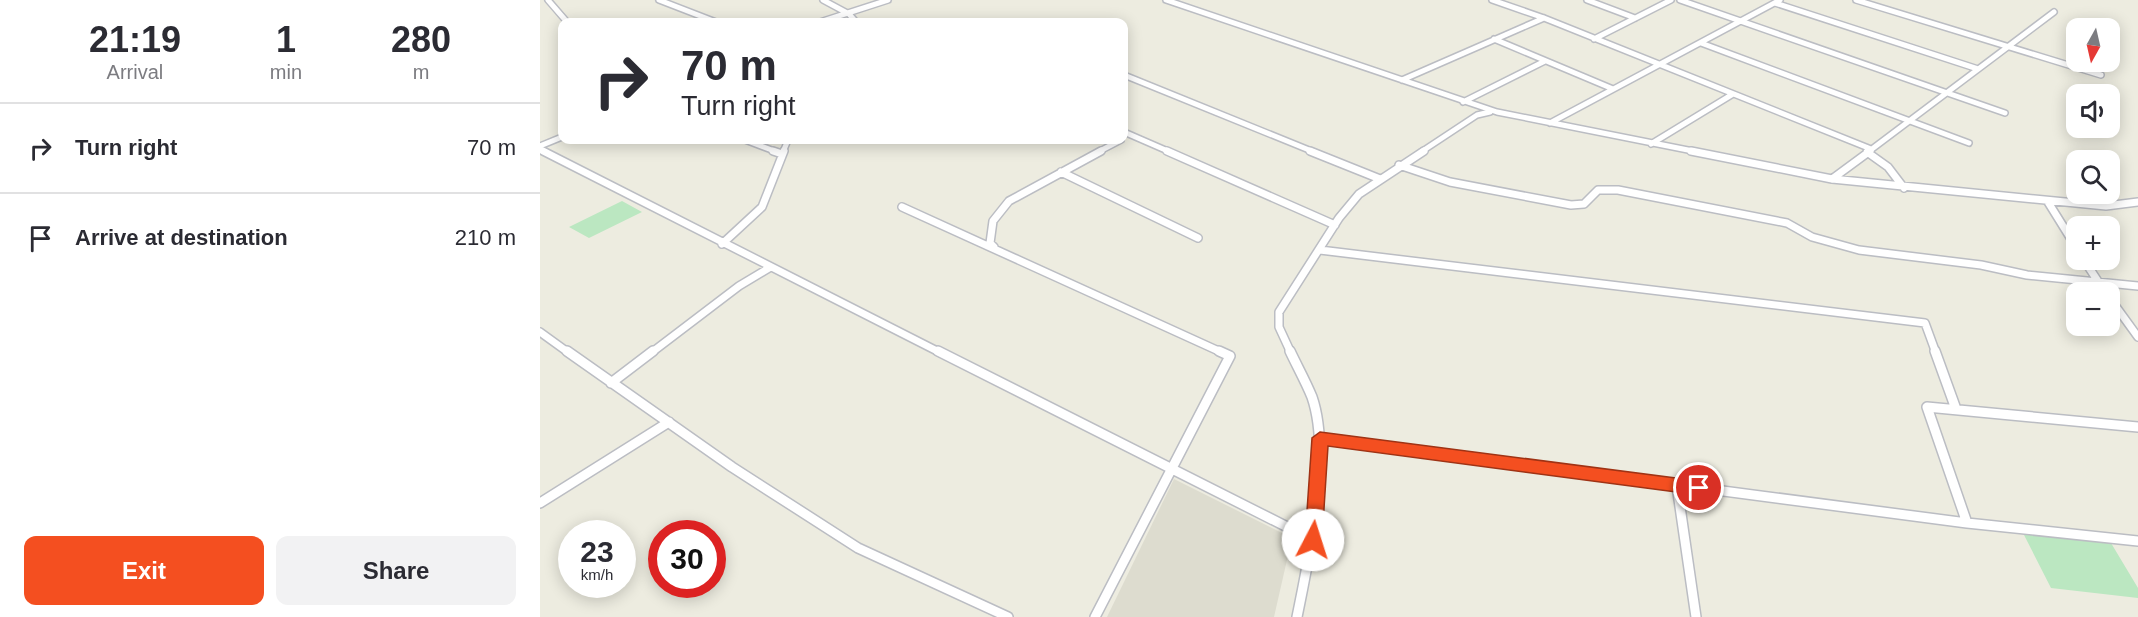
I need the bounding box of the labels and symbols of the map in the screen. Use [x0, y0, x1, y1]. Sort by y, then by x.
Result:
north arrow [2066, 18, 2120, 72]
pin [1673, 462, 1724, 513]
position arrow [1281, 508, 1345, 572]
speed limit sign: 30 [648, 520, 726, 598]

